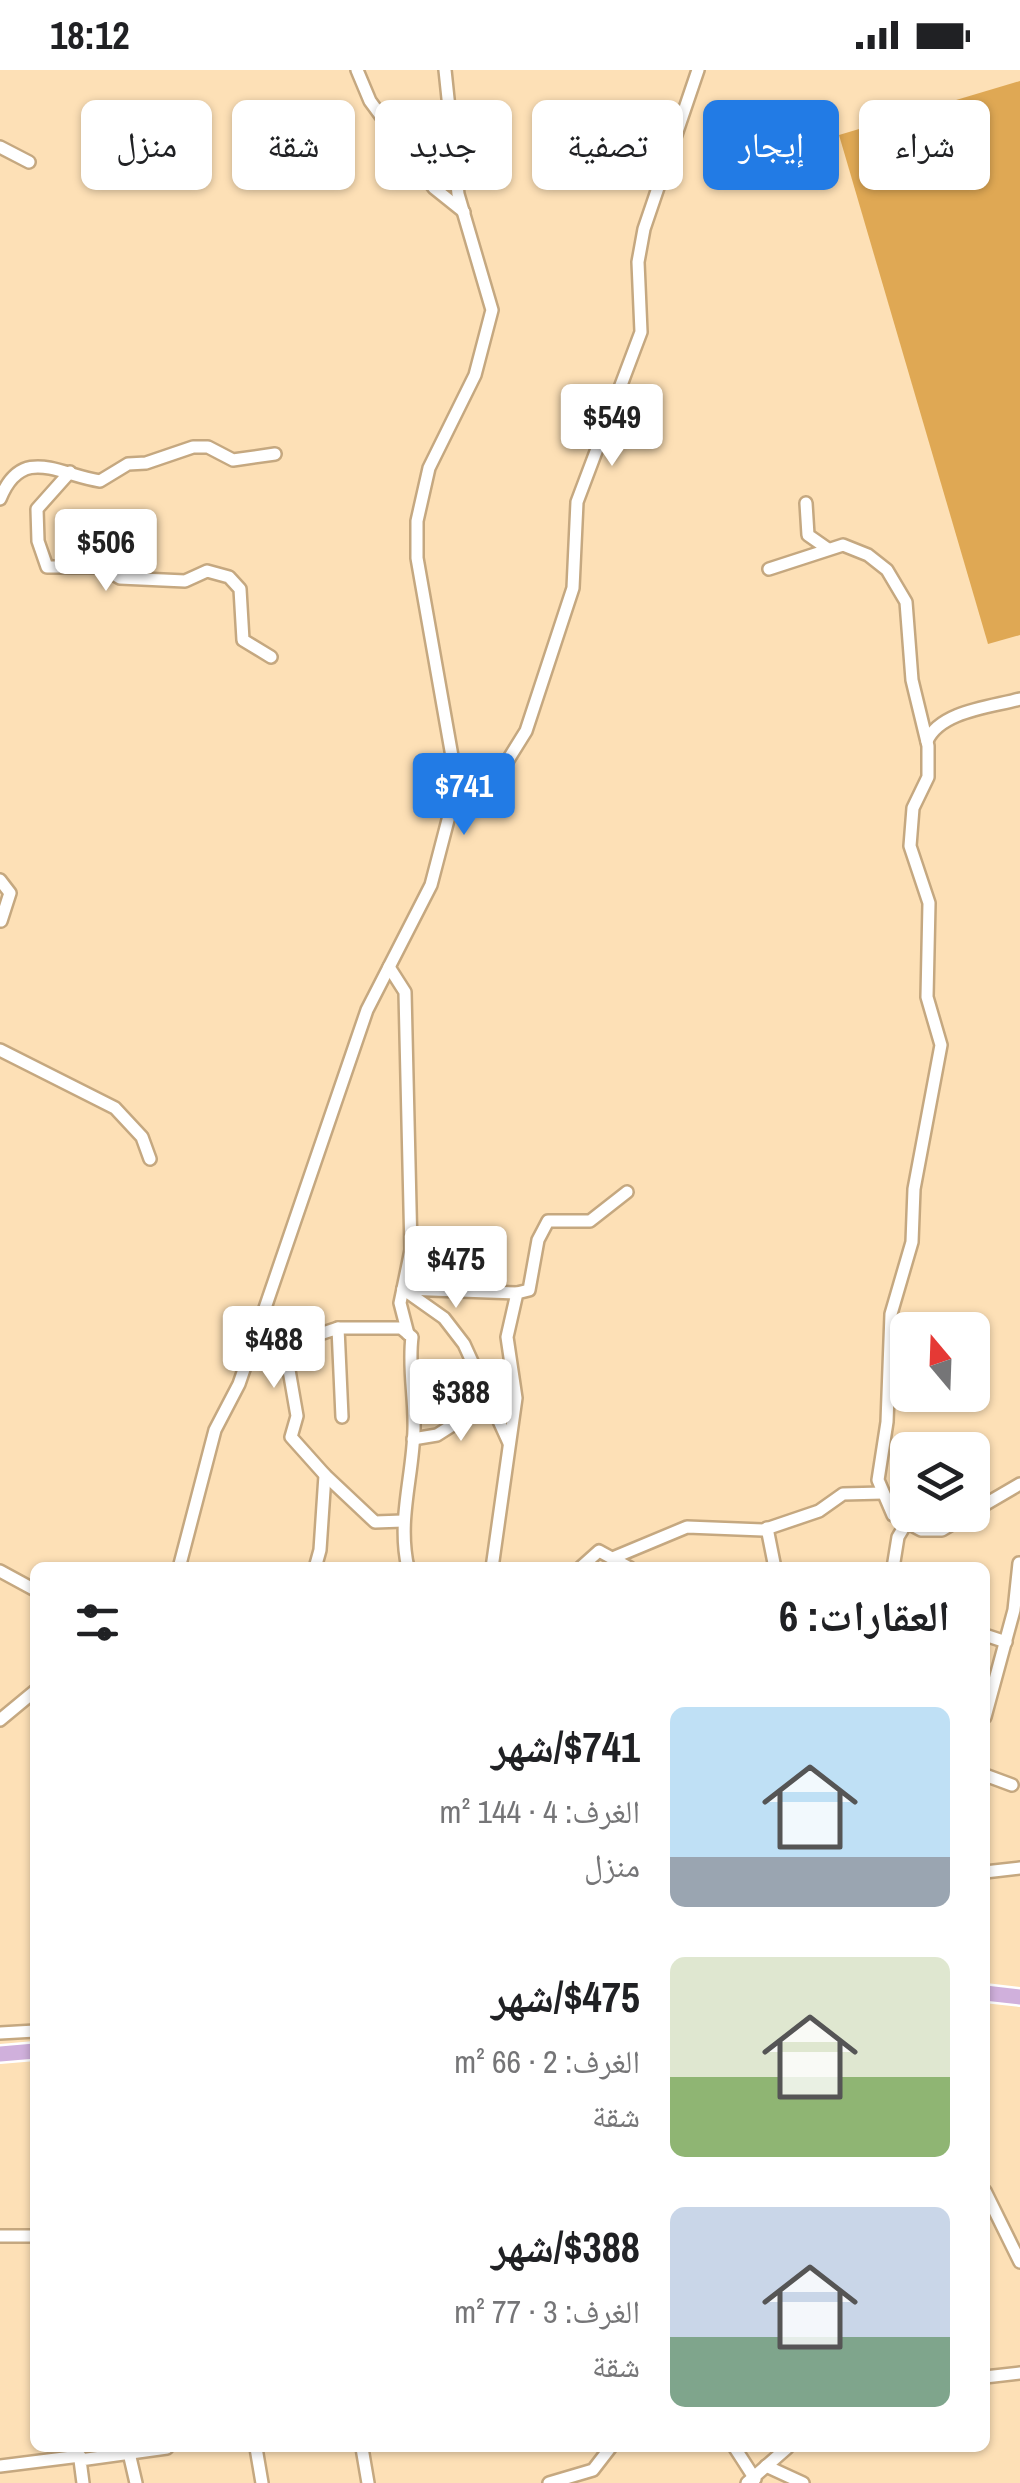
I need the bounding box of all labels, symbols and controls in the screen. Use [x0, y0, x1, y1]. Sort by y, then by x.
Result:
text: 18:12 [50, 10, 130, 61]
chip: منزل [81, 100, 212, 190]
chip: شقة [232, 100, 355, 190]
chip: جديد [375, 100, 512, 190]
chip: تصفية [532, 100, 683, 190]
chip: إيجار [703, 100, 839, 190]
chip: شراء [859, 100, 990, 190]
pin: $549 [553, 384, 671, 469]
text: $549 [583, 395, 641, 438]
pin: $506 [47, 509, 165, 594]
text: $506 [77, 520, 135, 563]
pin: $741 [405, 753, 523, 838]
text: $741 [435, 764, 493, 807]
pin: $475 [397, 1226, 515, 1311]
text: $475 [427, 1237, 485, 1280]
pin: $488 [215, 1306, 333, 1391]
north arrow [890, 1312, 990, 1412]
map controls [890, 1312, 990, 1532]
text: $488 [245, 1317, 303, 1360]
pin: $388 [402, 1359, 520, 1444]
text: $388 [432, 1370, 490, 1413]
button: layers [890, 1432, 990, 1532]
text: العقارات: 6 [779, 1588, 950, 1644]
icon: filters [70, 1595, 125, 1650]
text: $741/شهر [491, 1719, 640, 1775]
icon: home [750, 1747, 870, 1867]
text: الغرف: 4 · 144 m² [440, 1790, 640, 1833]
text: منزل [584, 1844, 640, 1887]
text: $475/شهر [491, 1969, 640, 2025]
icon: home [750, 1997, 870, 2117]
text: الغرف: 2 · 66 m² [454, 2040, 640, 2083]
text: شقة [592, 2094, 640, 2137]
text: $388/شهر [491, 2219, 640, 2275]
icon: home [750, 2247, 870, 2367]
text: الغرف: 3 · 77 m² [454, 2290, 640, 2333]
text: شقة [592, 2344, 640, 2387]

